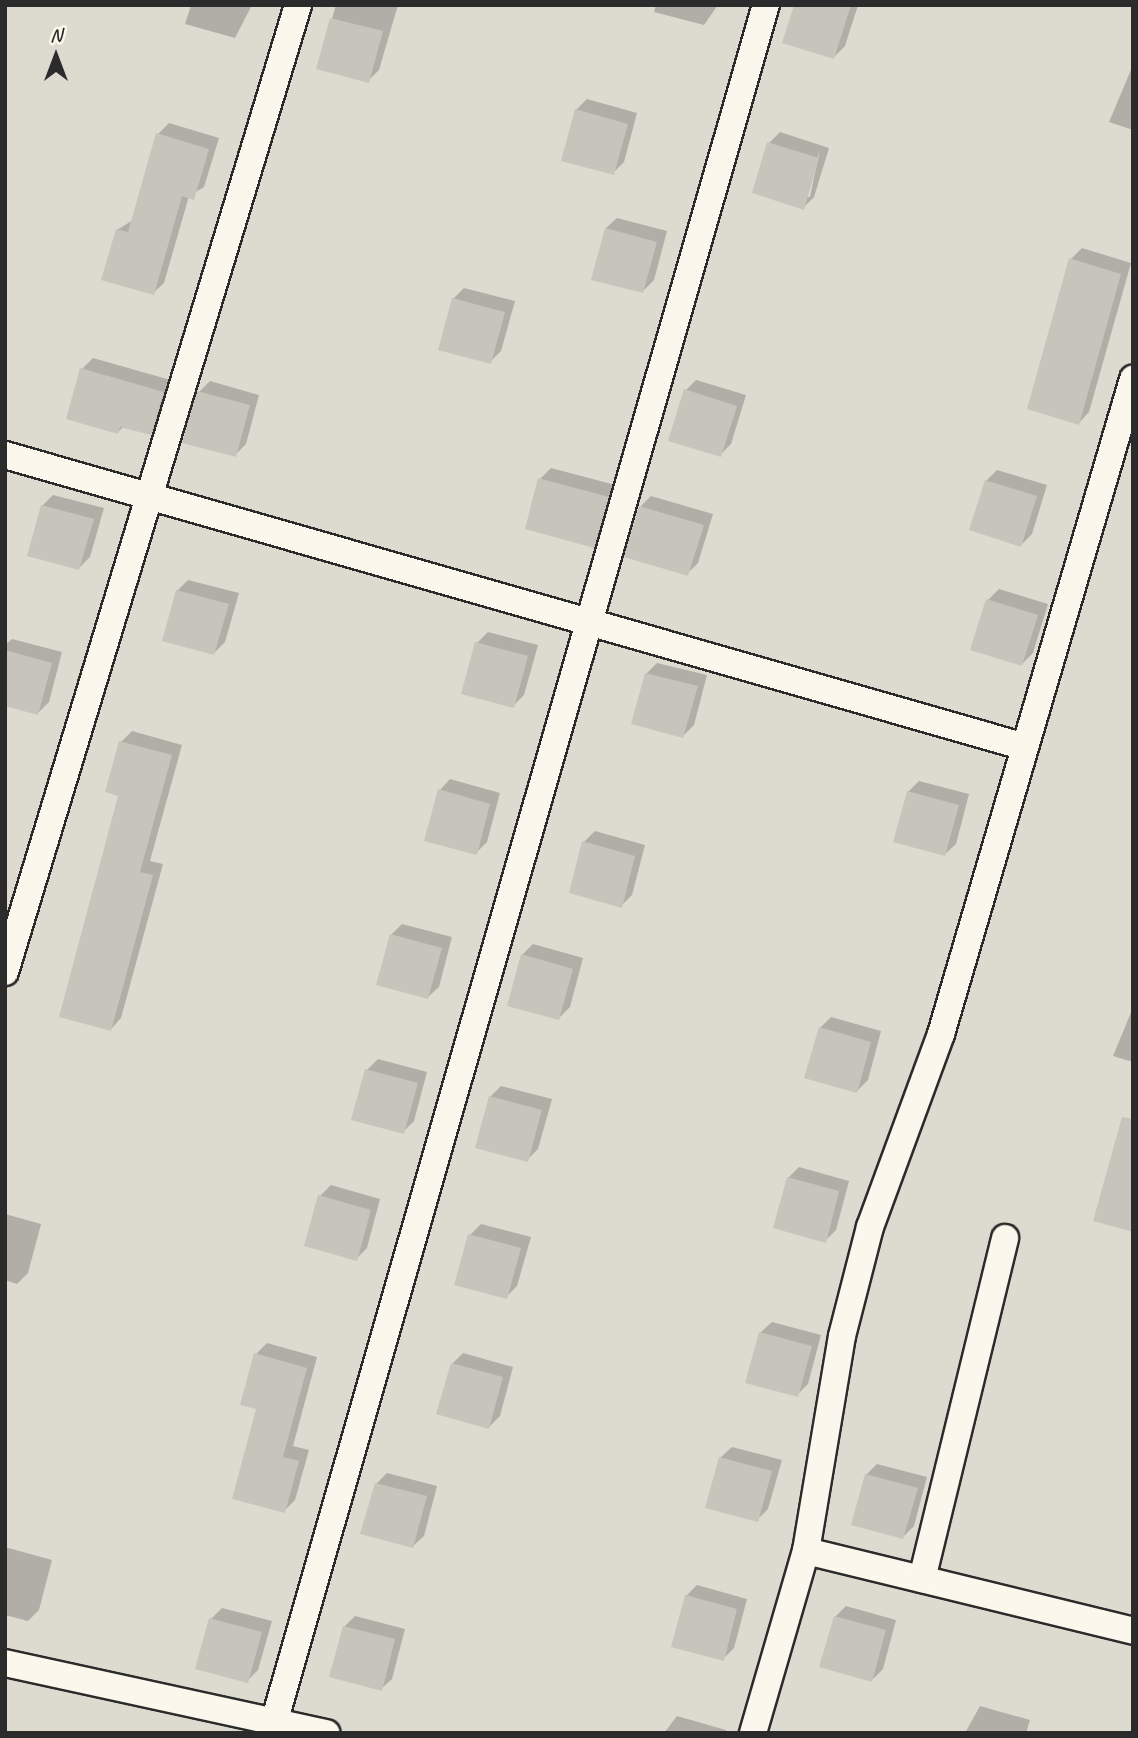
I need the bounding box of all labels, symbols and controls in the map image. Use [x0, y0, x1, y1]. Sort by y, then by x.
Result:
north arrow [21, 21, 91, 91]
text: N [50, 23, 62, 47]

